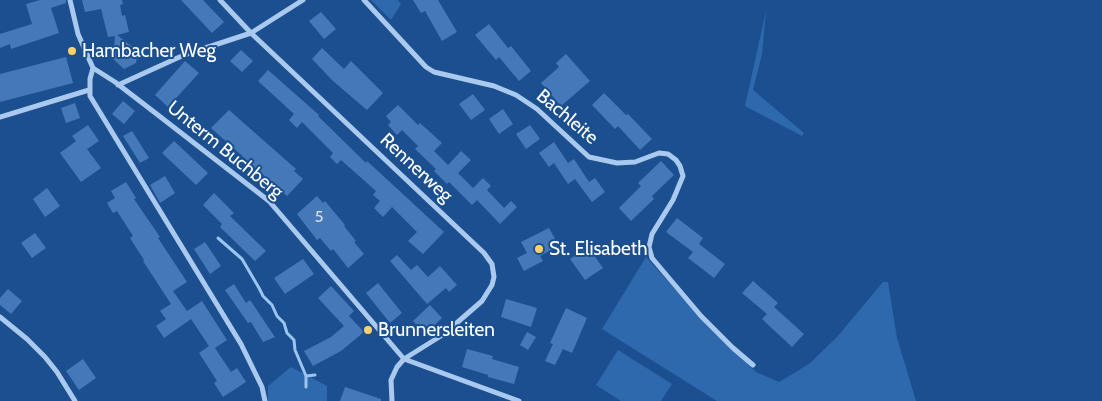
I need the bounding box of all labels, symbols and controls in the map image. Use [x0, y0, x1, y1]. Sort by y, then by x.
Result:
place label: Hambacher Weg [82, 40, 216, 62]
marker: Hambacher Weg [66, 45, 78, 57]
street label: Bachleite [531, 85, 603, 149]
street label: Unterm Buchberg [162, 96, 288, 204]
street label: Rennerweg [375, 129, 457, 207]
house number: 5 [315, 207, 323, 227]
place label: St. Elisabeth [549, 238, 647, 260]
marker: St. Elisabeth [533, 243, 545, 255]
place label: Brunnersleiten [378, 319, 495, 341]
marker: Brunnersleiten [362, 324, 374, 336]

